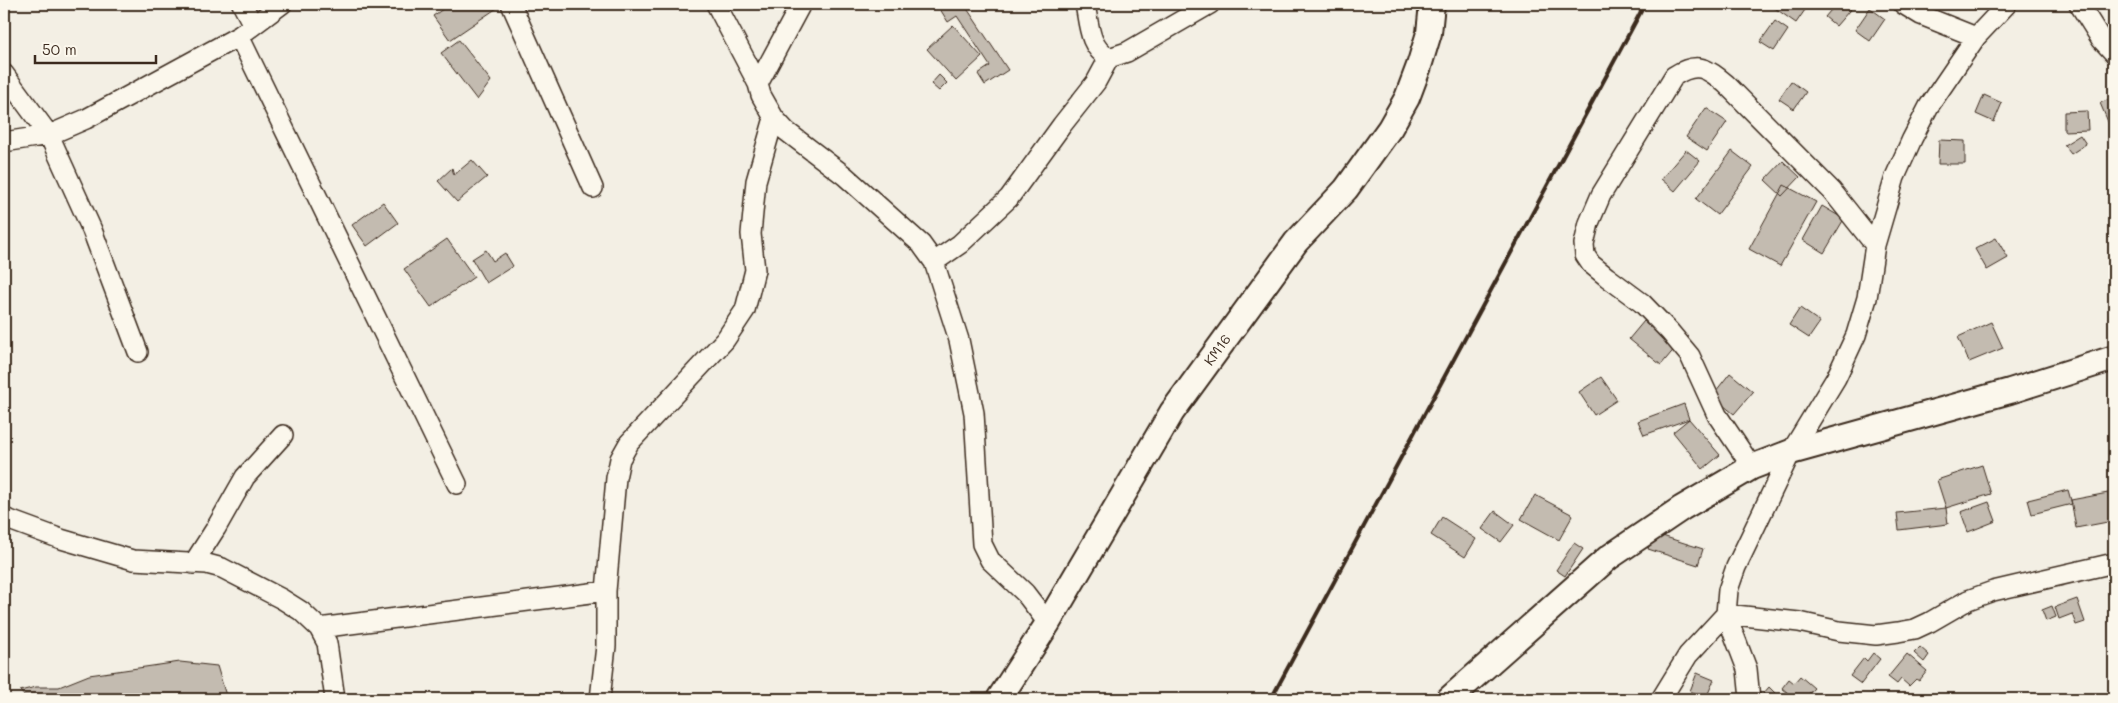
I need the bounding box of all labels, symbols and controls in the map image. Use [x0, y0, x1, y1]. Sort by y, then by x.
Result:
scale bar [35, 32, 156, 64]
text: 50 m [42, 39, 77, 59]
street label: KM16 [1199, 330, 1235, 369]

